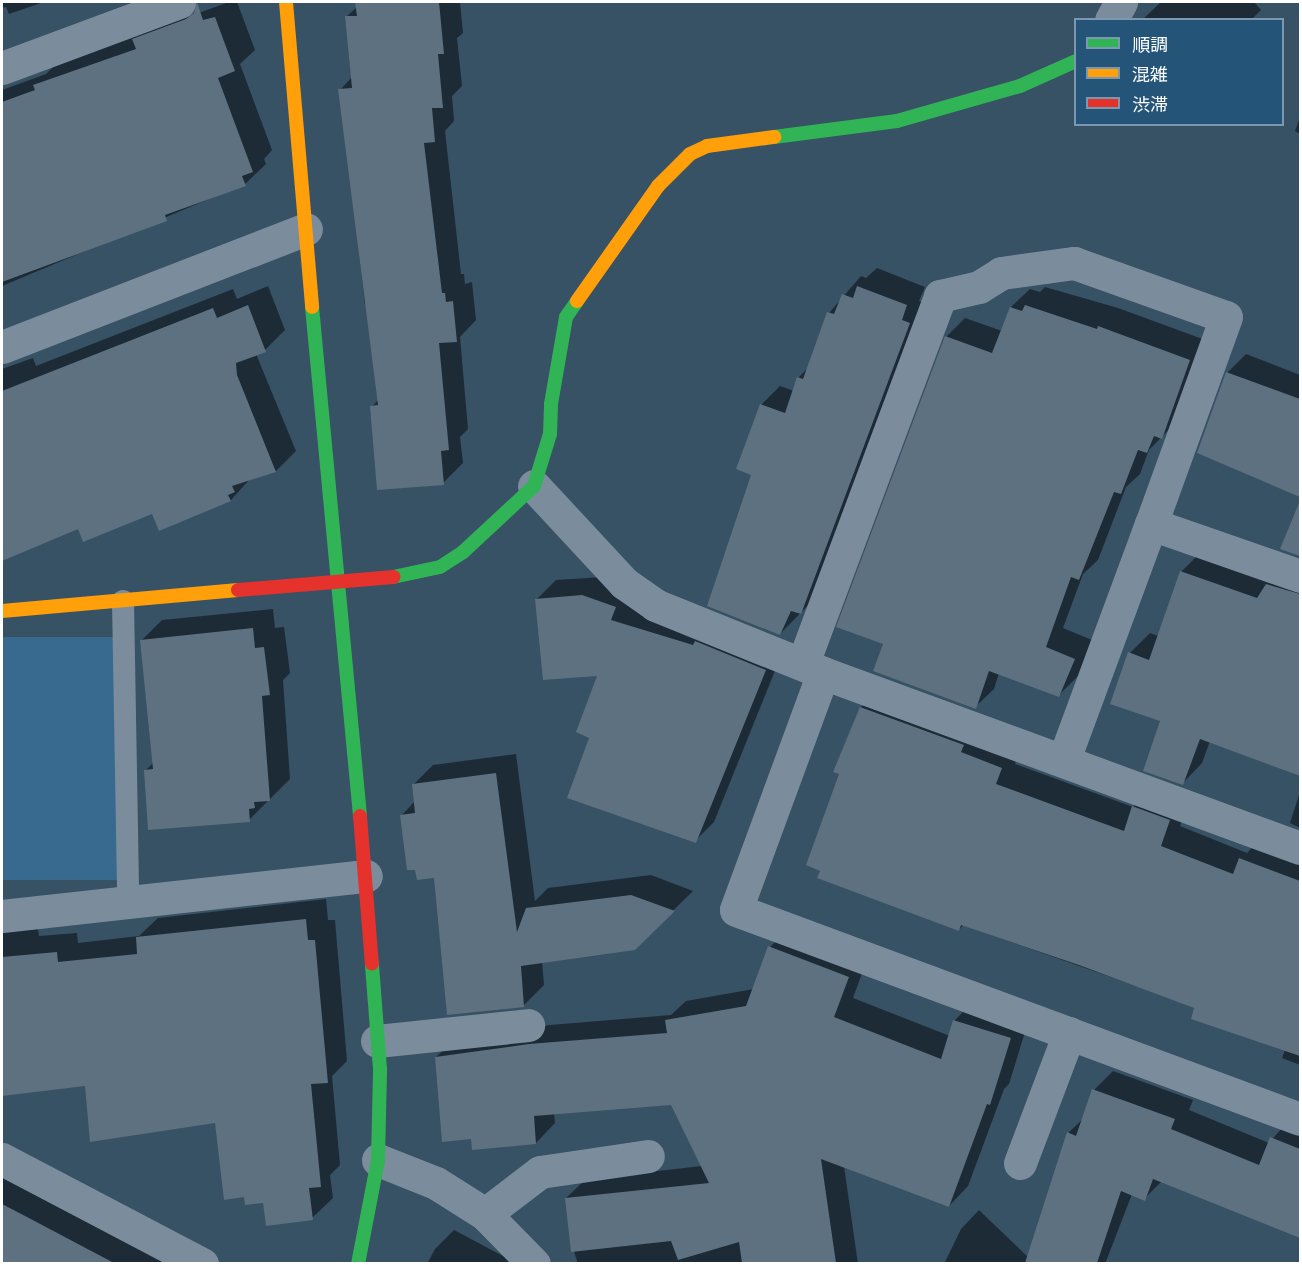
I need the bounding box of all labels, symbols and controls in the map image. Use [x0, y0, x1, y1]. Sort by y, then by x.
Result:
legend [1074, 18, 1284, 126]
text: 順調 [1132, 32, 1168, 56]
text: 混雑 [1132, 62, 1168, 86]
text: 渋滞 [1132, 92, 1168, 116]

